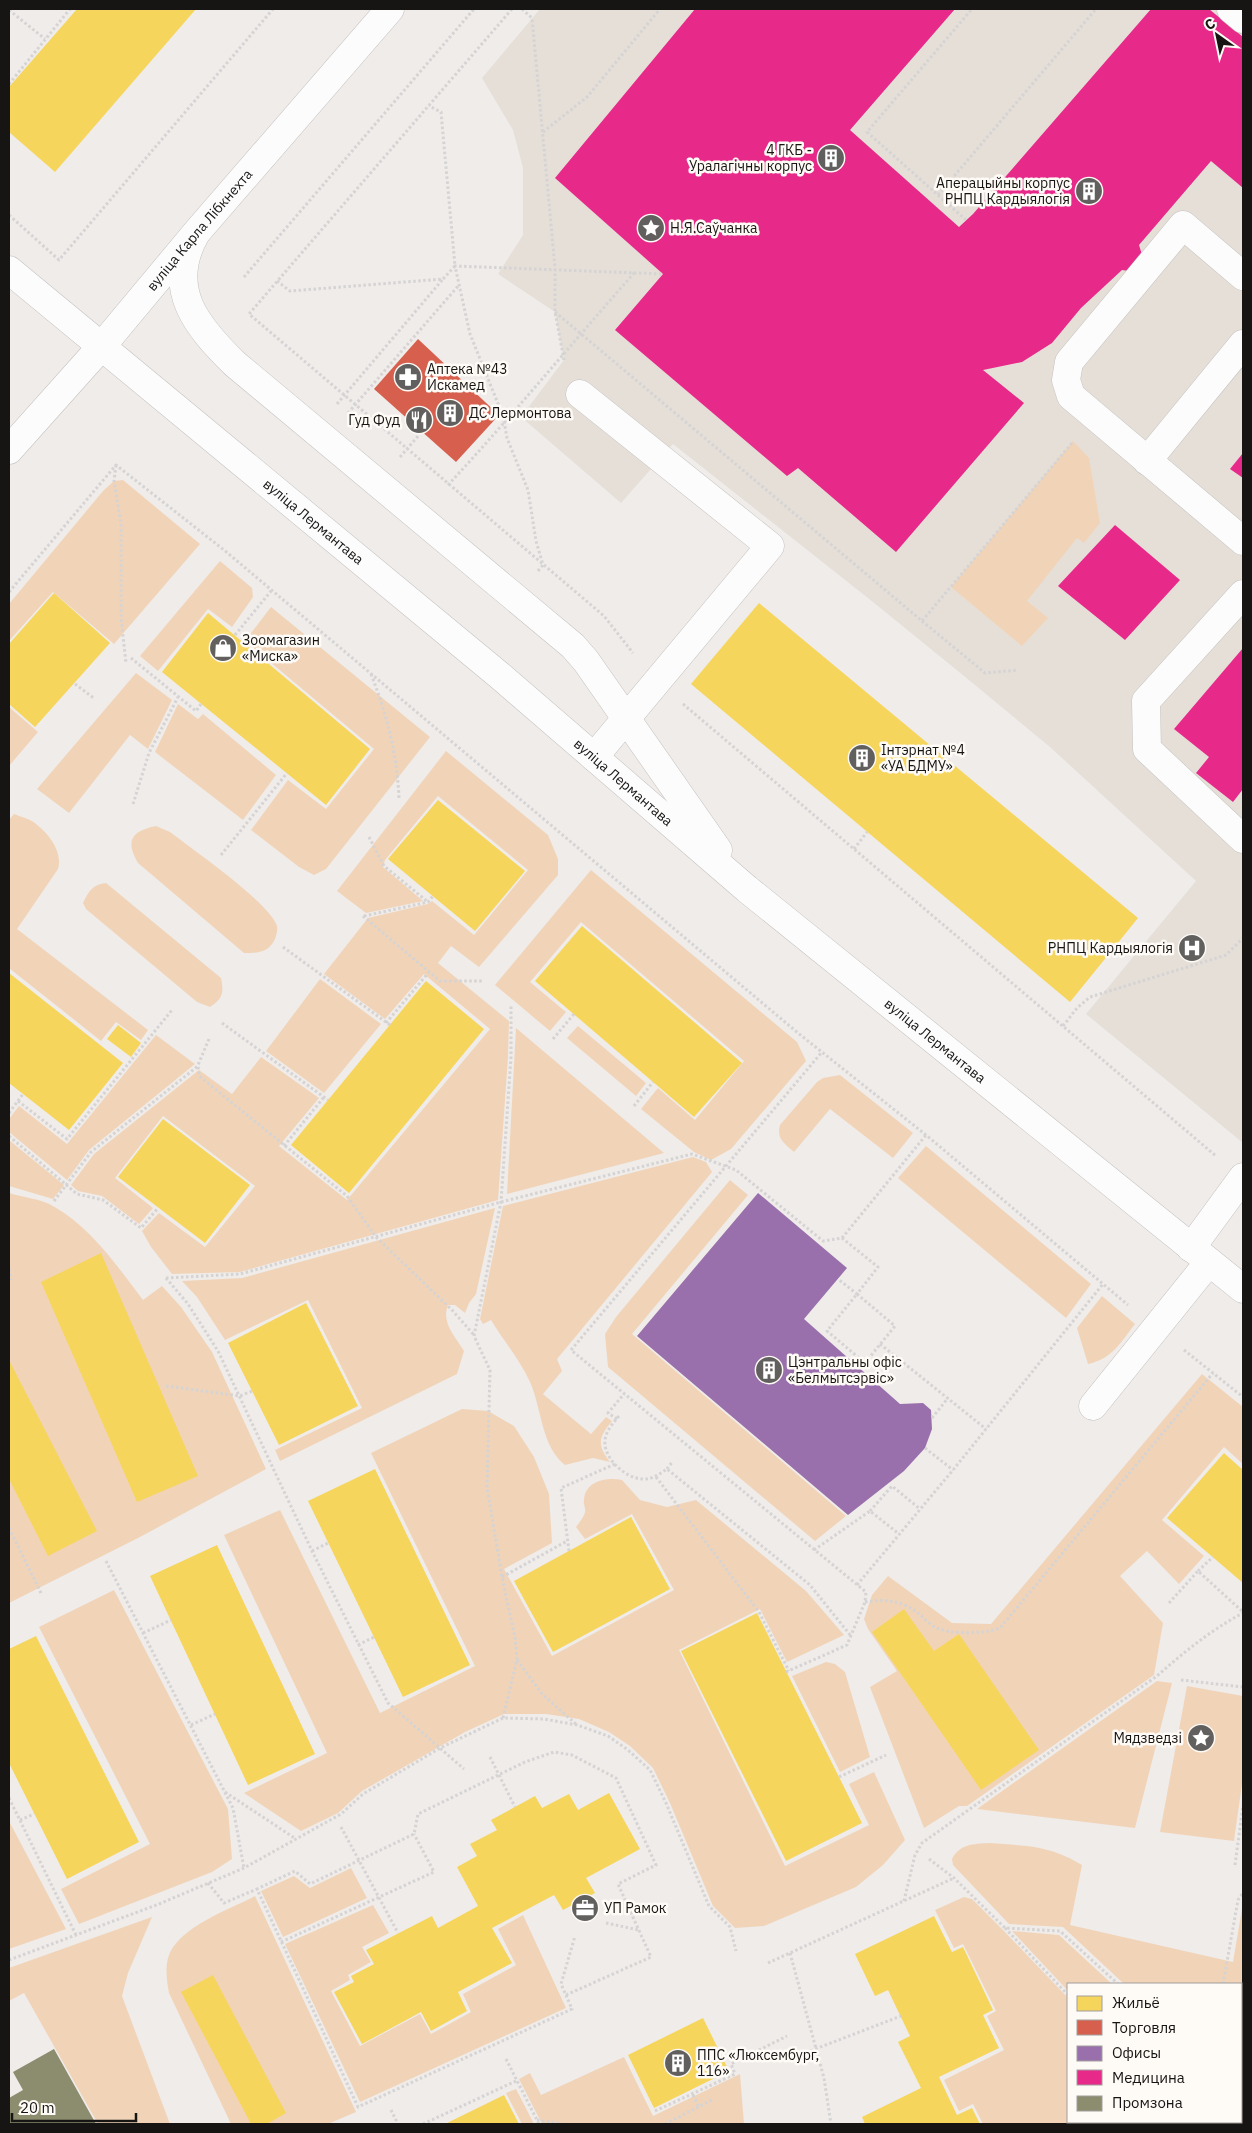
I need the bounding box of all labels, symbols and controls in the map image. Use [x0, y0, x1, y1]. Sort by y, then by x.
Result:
north arrow [1192, 10, 1242, 60]
text: С [1201, 14, 1219, 34]
place label: 4 ГКБ - Уралагічны корпус [689, 141, 812, 175]
building icon: 4 ГКБ - Уралагічны корпус [816, 143, 846, 173]
street label: вуліца Карла Лібкнехта [143, 165, 257, 294]
place label: Аперацыйны корпус РНПЦ Кардыялогія [936, 174, 1070, 208]
building icon: Аперацыйны корпус РНПЦ Кардыялогія [1074, 176, 1104, 206]
place icon: Н.Я.Саўчанка [636, 213, 666, 243]
place label: Н.Я.Саўчанка [670, 219, 758, 237]
place label: Аптека №43 Искамед [427, 360, 508, 394]
pharmacy icon: Аптека №43 Искамед [393, 362, 423, 392]
building icon: ДС Лермонтова [435, 398, 465, 428]
place label: ДС Лермонтова [469, 404, 572, 422]
restaurant icon: Гуд Фуд [404, 405, 434, 435]
place label: Гуд Фуд [348, 411, 400, 429]
street label: вуліца Лермантава [260, 475, 368, 569]
place label: Зоомагазин «Миска» [242, 631, 320, 665]
shop icon: Зоомагазин «Миска» [208, 633, 238, 663]
street label: вуліца Лермантава [570, 735, 677, 830]
place label: Інтэрнат №4 «УА БДМУ» [881, 741, 965, 775]
building icon: Інтэрнат №4 «УА БДМУ» [847, 743, 877, 773]
hospital icon: РНПЦ Кардыялогія [1177, 933, 1207, 963]
place label: РНПЦ Кардыялогія [1048, 939, 1173, 957]
street label: вуліца Лермантава [881, 994, 990, 1087]
place label: Цэнтральны офiс «Белмытсэрвіс» [788, 1353, 902, 1387]
building icon: Цэнтральны офiс «Белмытсэрвіс» [754, 1355, 784, 1385]
place icon: Мядзведзі [1186, 1723, 1216, 1753]
place label: Мядзведзі [1113, 1729, 1182, 1747]
office icon: УП Рамок [570, 1893, 600, 1923]
place label: УП Рамок [604, 1899, 667, 1917]
legend [1067, 1983, 1242, 2123]
text: Жильё [1112, 1993, 1160, 2012]
text: Торговля [1112, 2018, 1176, 2037]
text: Офисы [1112, 2043, 1161, 2062]
place label: ППС «Люксембург, 116» [697, 2046, 819, 2080]
building icon: ППС «Люксембург, 116» [663, 2048, 693, 2078]
text: Медицина [1112, 2068, 1185, 2087]
scale bar [12, 2090, 136, 2122]
text: Промзона [1112, 2093, 1183, 2112]
text: 20 m [20, 2098, 55, 2117]

